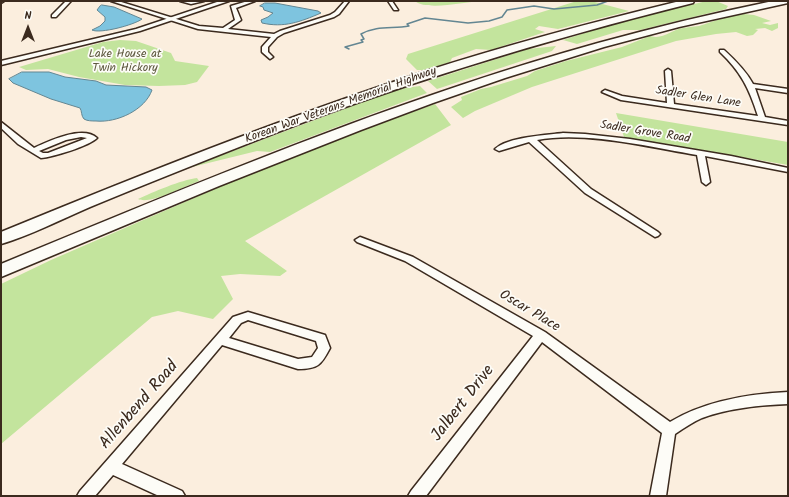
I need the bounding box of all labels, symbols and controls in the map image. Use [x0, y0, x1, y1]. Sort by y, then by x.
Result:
text: N [25, 7, 31, 25]
north arrow [8, 8, 48, 48]
park label: Lake House at Twin Hickory [89, 48, 161, 76]
street label: Korean War Veterans Memorial Highway [243, 65, 439, 147]
street label: Sadler Glen Lane [654, 84, 742, 112]
street label: Sadler Grove Road [599, 119, 691, 147]
street label: Oscar Place [496, 287, 562, 337]
street label: Allenbend Road [96, 358, 184, 454]
street label: Jalbert Drive [428, 362, 500, 446]

